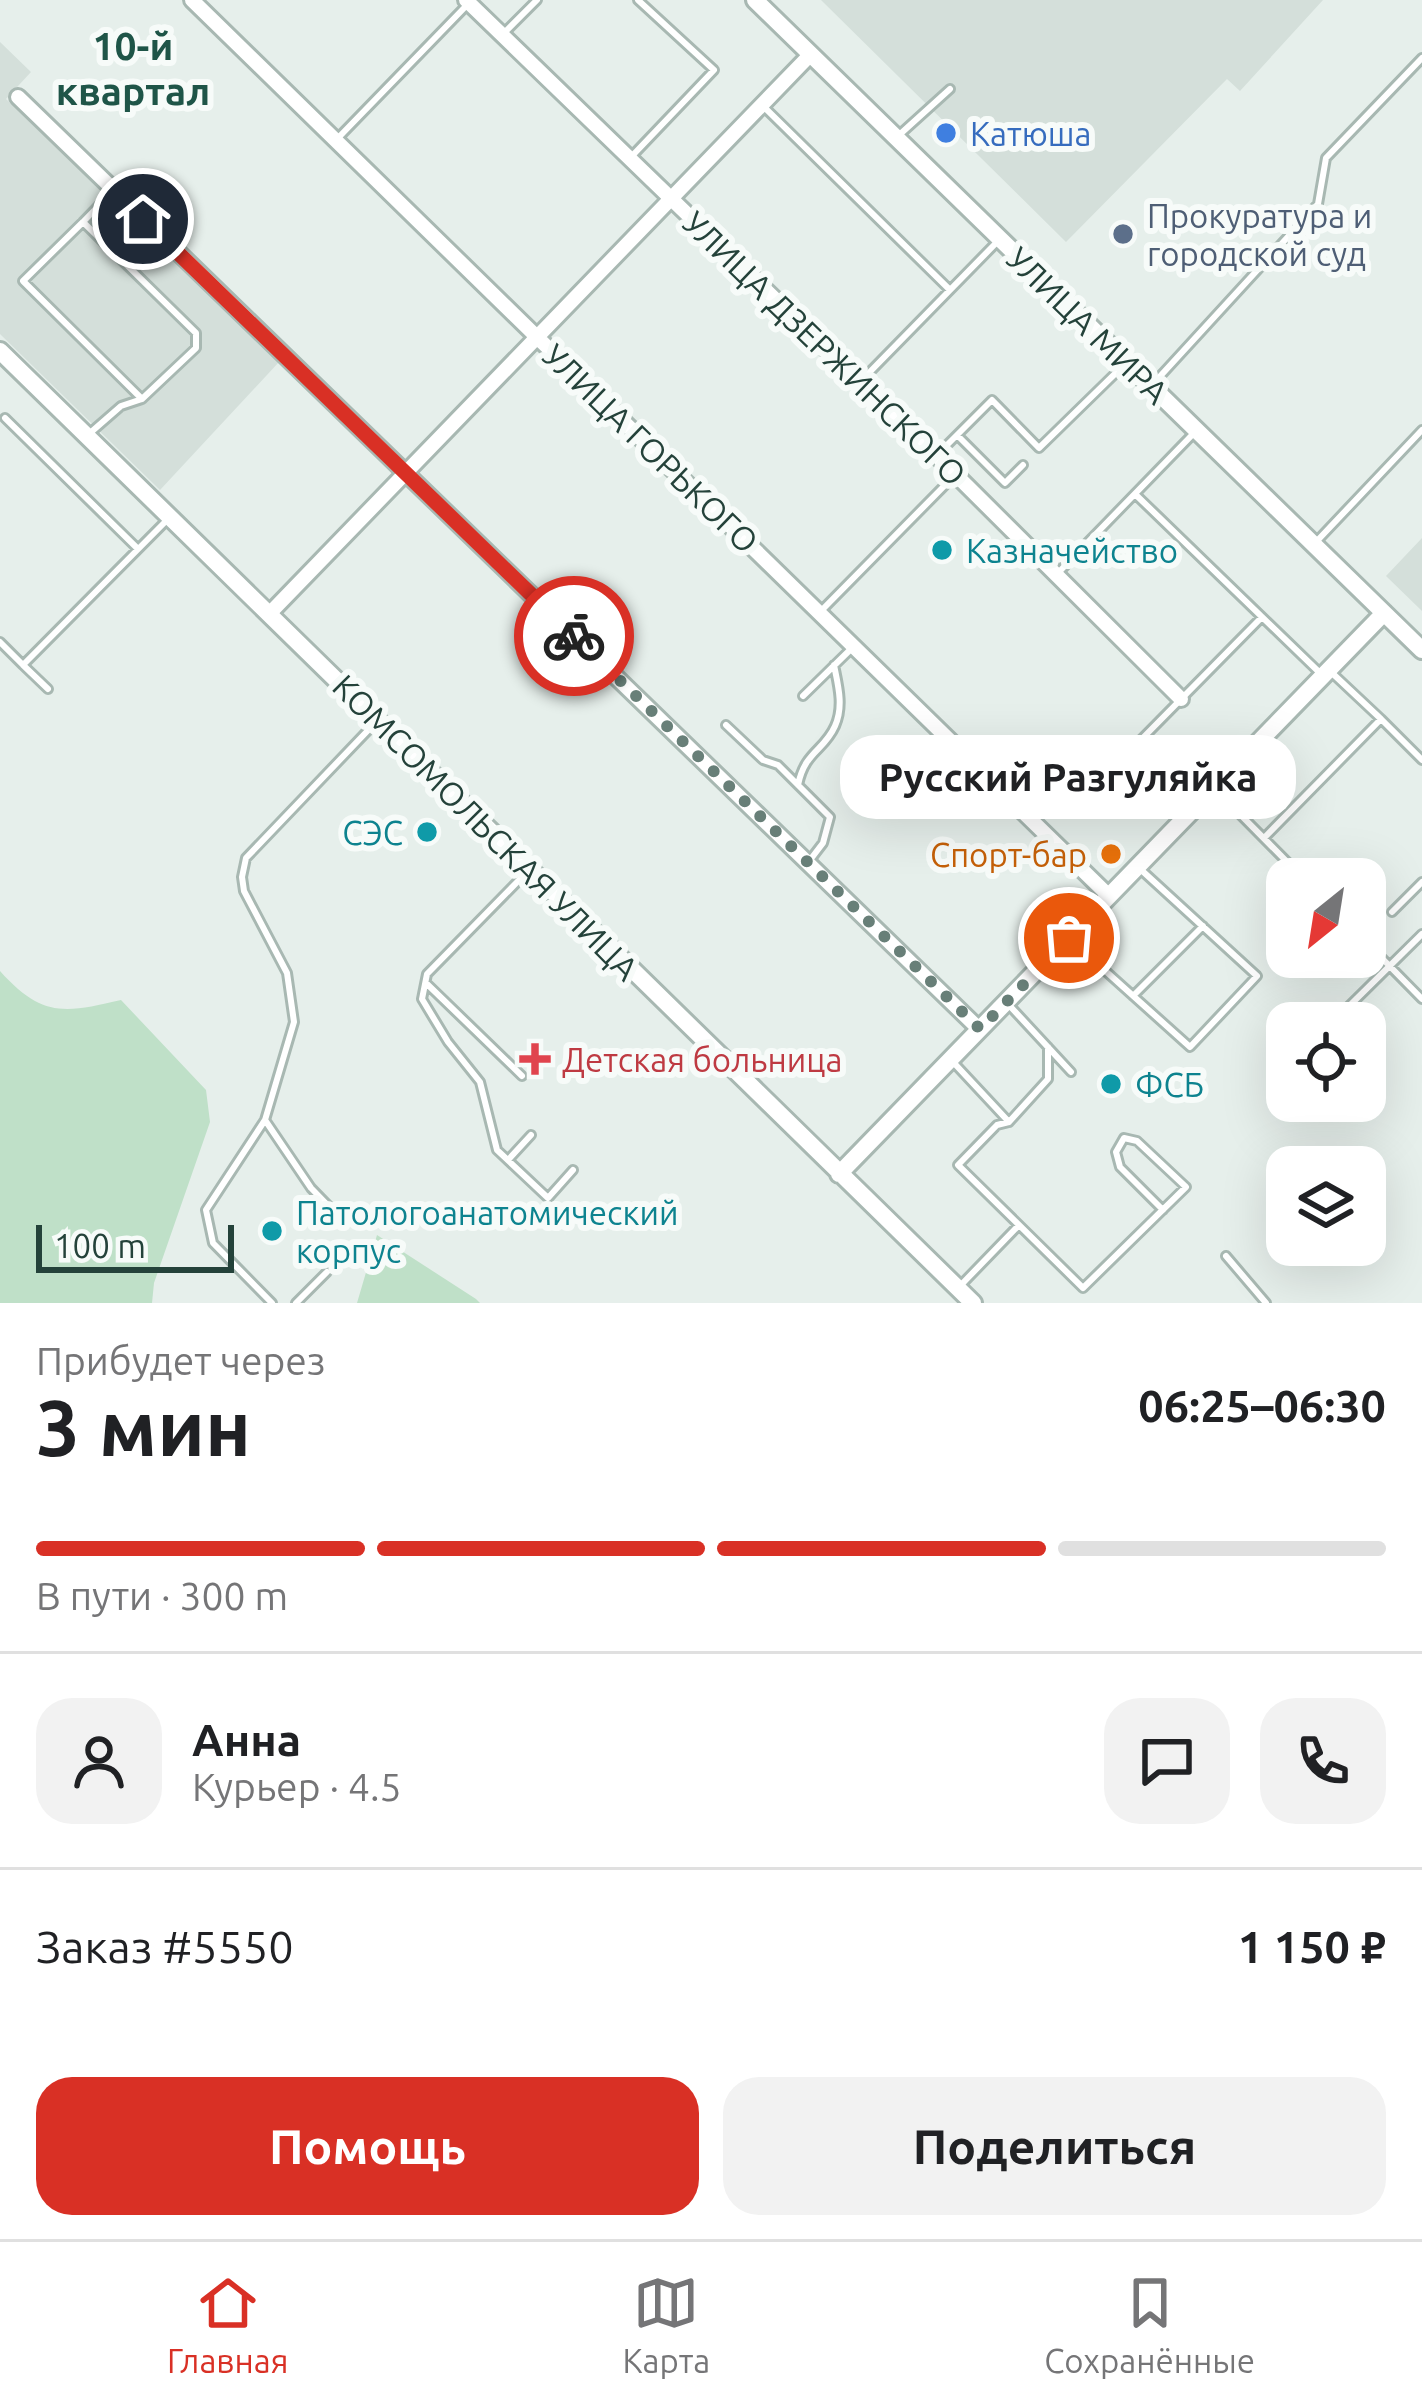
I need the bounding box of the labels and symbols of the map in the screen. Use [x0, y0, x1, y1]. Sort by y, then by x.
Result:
district label: 10-й квартал [56, 24, 210, 112]
place label: Катюша [970, 115, 1092, 152]
marker: Катюша [933, 120, 959, 146]
pin [92, 168, 194, 270]
place label: Прокуратура и городской суд [1147, 197, 1372, 272]
street label: УЛИЦА ДЗЕРЖИНСКОГО [676, 204, 974, 492]
marker: Прокуратура и городской суд [1110, 221, 1136, 247]
street label: УЛИЦА МИРА [1000, 239, 1176, 411]
street label: УЛИЦА ГОРЬКОГО [536, 336, 766, 560]
place label: Казначейство [966, 532, 1178, 569]
marker: Казначейство [929, 537, 955, 563]
courier [514, 576, 634, 696]
street label: КОМСОМОЛЬСКАЯ УЛИЦА [326, 667, 646, 987]
callout: Русский Разгуляйка [841, 734, 1297, 818]
place label: СЭС [342, 814, 403, 851]
marker: СЭС [414, 819, 440, 845]
place label: Спорт-бар [930, 836, 1087, 873]
marker: Спорт-бар [1098, 841, 1124, 867]
north arrow [1266, 858, 1386, 978]
pin [1018, 887, 1120, 989]
place label: Детская больница [562, 1041, 842, 1078]
marker: Детская больница [519, 1043, 551, 1075]
place label: ФСБ [1135, 1066, 1204, 1103]
marker: ФСБ [1098, 1071, 1124, 1097]
place label: Патологоанатомический корпус [296, 1194, 679, 1269]
marker: Патологоанатомический корпус [259, 1218, 285, 1244]
scale bar [36, 1219, 234, 1272]

